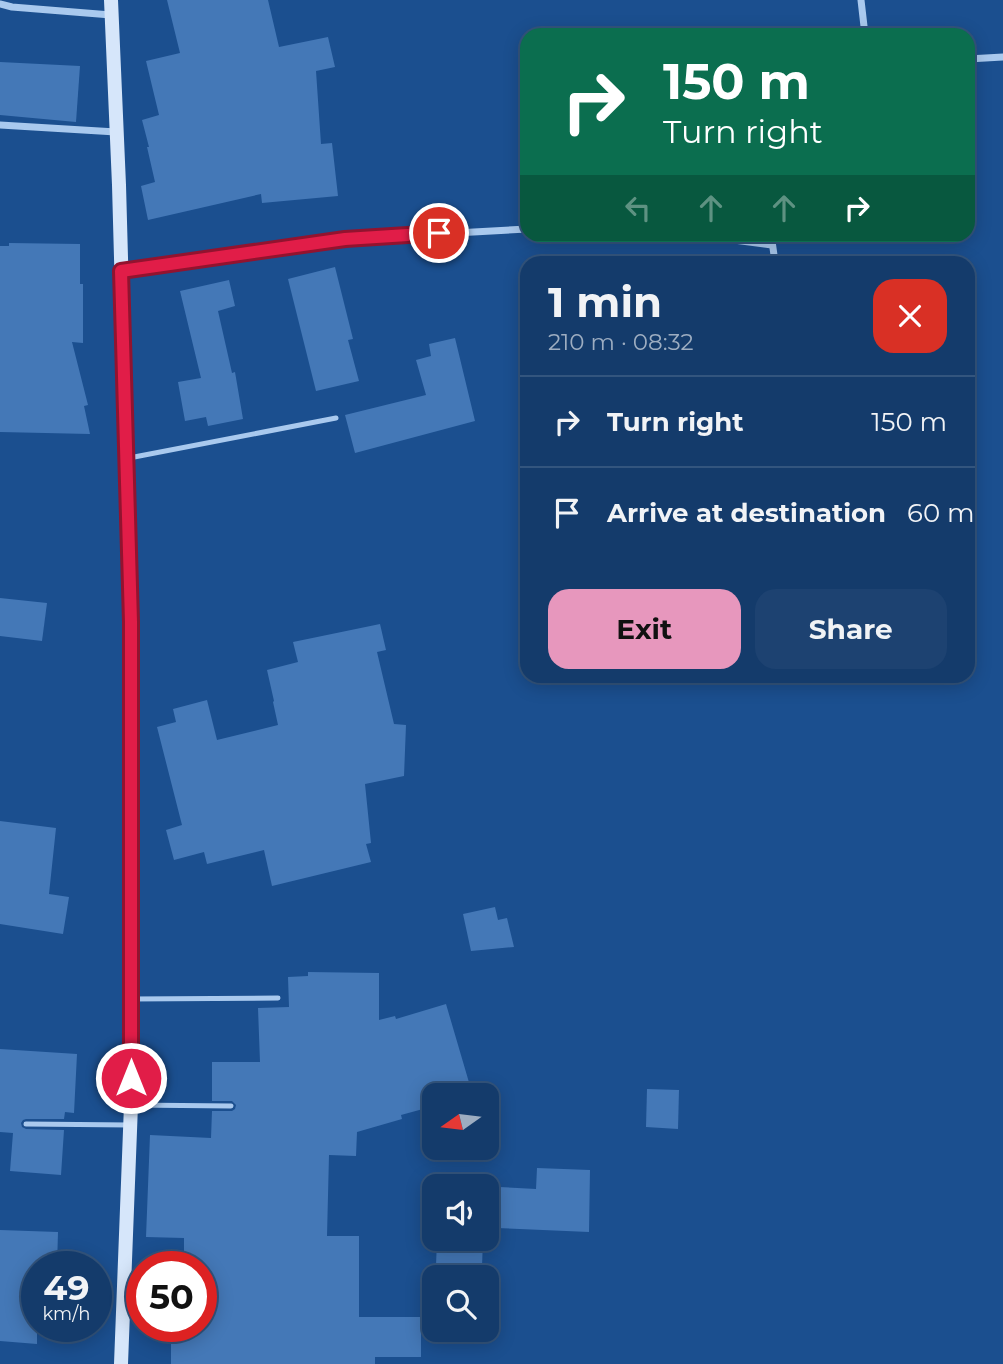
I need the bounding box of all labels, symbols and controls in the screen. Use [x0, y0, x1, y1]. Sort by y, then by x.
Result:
text: 150 m [663, 52, 810, 111]
icon: right [548, 56, 639, 147]
text: Turn right [663, 112, 823, 151]
icon: left [619, 189, 657, 227]
icon: ahead [692, 189, 730, 227]
icon: ahead [765, 189, 803, 227]
icon: right [838, 189, 876, 227]
pin [409, 203, 469, 263]
icon: arrive [420, 214, 458, 252]
text: 1 min [548, 276, 662, 328]
button: close [873, 279, 947, 353]
text: 210 m · 08:32 [548, 328, 694, 356]
icon: right [548, 403, 586, 441]
text: Turn right [607, 406, 743, 438]
text: 150 m [871, 406, 947, 438]
icon: arrive [548, 494, 586, 532]
text: Arrive at destination [607, 497, 886, 529]
text: 60 m [907, 497, 975, 529]
button: Exit [548, 589, 741, 669]
button: Share [755, 589, 947, 669]
position arrow [94, 1041, 168, 1115]
north arrow [422, 1083, 499, 1160]
map controls [422, 1083, 499, 1342]
button: sound [422, 1174, 499, 1251]
speed limit sign: 50 [126, 1251, 217, 1342]
button: search [422, 1265, 499, 1342]
text: 49 [43, 1266, 90, 1309]
text: km/h [42, 1303, 91, 1325]

